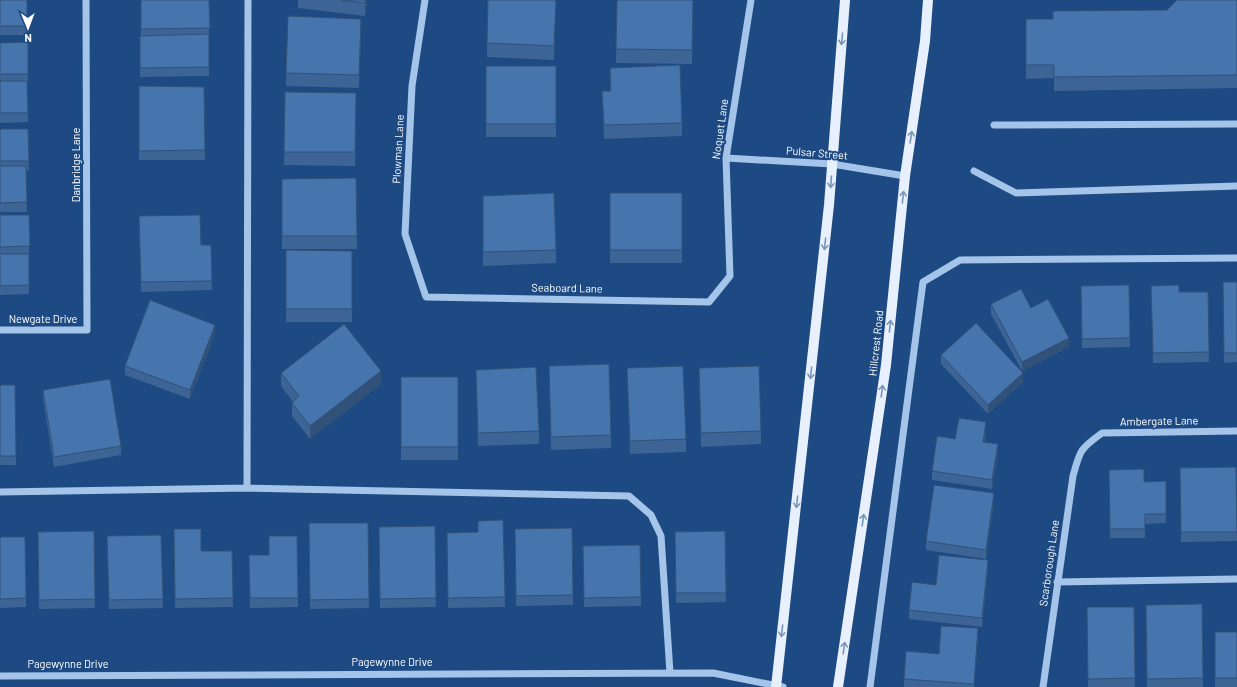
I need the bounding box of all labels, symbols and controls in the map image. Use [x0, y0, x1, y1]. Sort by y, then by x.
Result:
north arrow [8, 8, 48, 48]
text: N [24, 32, 32, 45]
one-way arrow [839, 32, 846, 45]
street label: Noquet Lane [709, 98, 730, 160]
street label: Plowman Lane [389, 114, 406, 184]
street label: Danbridge Lane [69, 128, 82, 202]
one-way arrow [907, 131, 915, 144]
street label: Pulsar Street [786, 143, 849, 162]
one-way arrow [827, 175, 835, 188]
one-way arrow [899, 191, 907, 204]
one-way arrow [821, 237, 829, 250]
street label: Seaboard Lane [531, 280, 603, 295]
street label: Hillcrest Road [866, 309, 885, 377]
street label: Newgate Drive [9, 312, 77, 325]
one-way arrow [886, 320, 893, 333]
one-way arrow [807, 366, 815, 379]
one-way arrow [878, 385, 886, 398]
street label: Ambergate Lane [1120, 413, 1198, 428]
one-way arrow [793, 495, 800, 508]
one-way arrow [859, 514, 867, 527]
street label: Scarborough Lane [1036, 519, 1061, 607]
one-way arrow [779, 624, 786, 637]
one-way arrow [840, 642, 848, 655]
street label: Pagewynne Drive [351, 655, 433, 668]
street label: Pagewynne Drive [27, 657, 109, 670]

